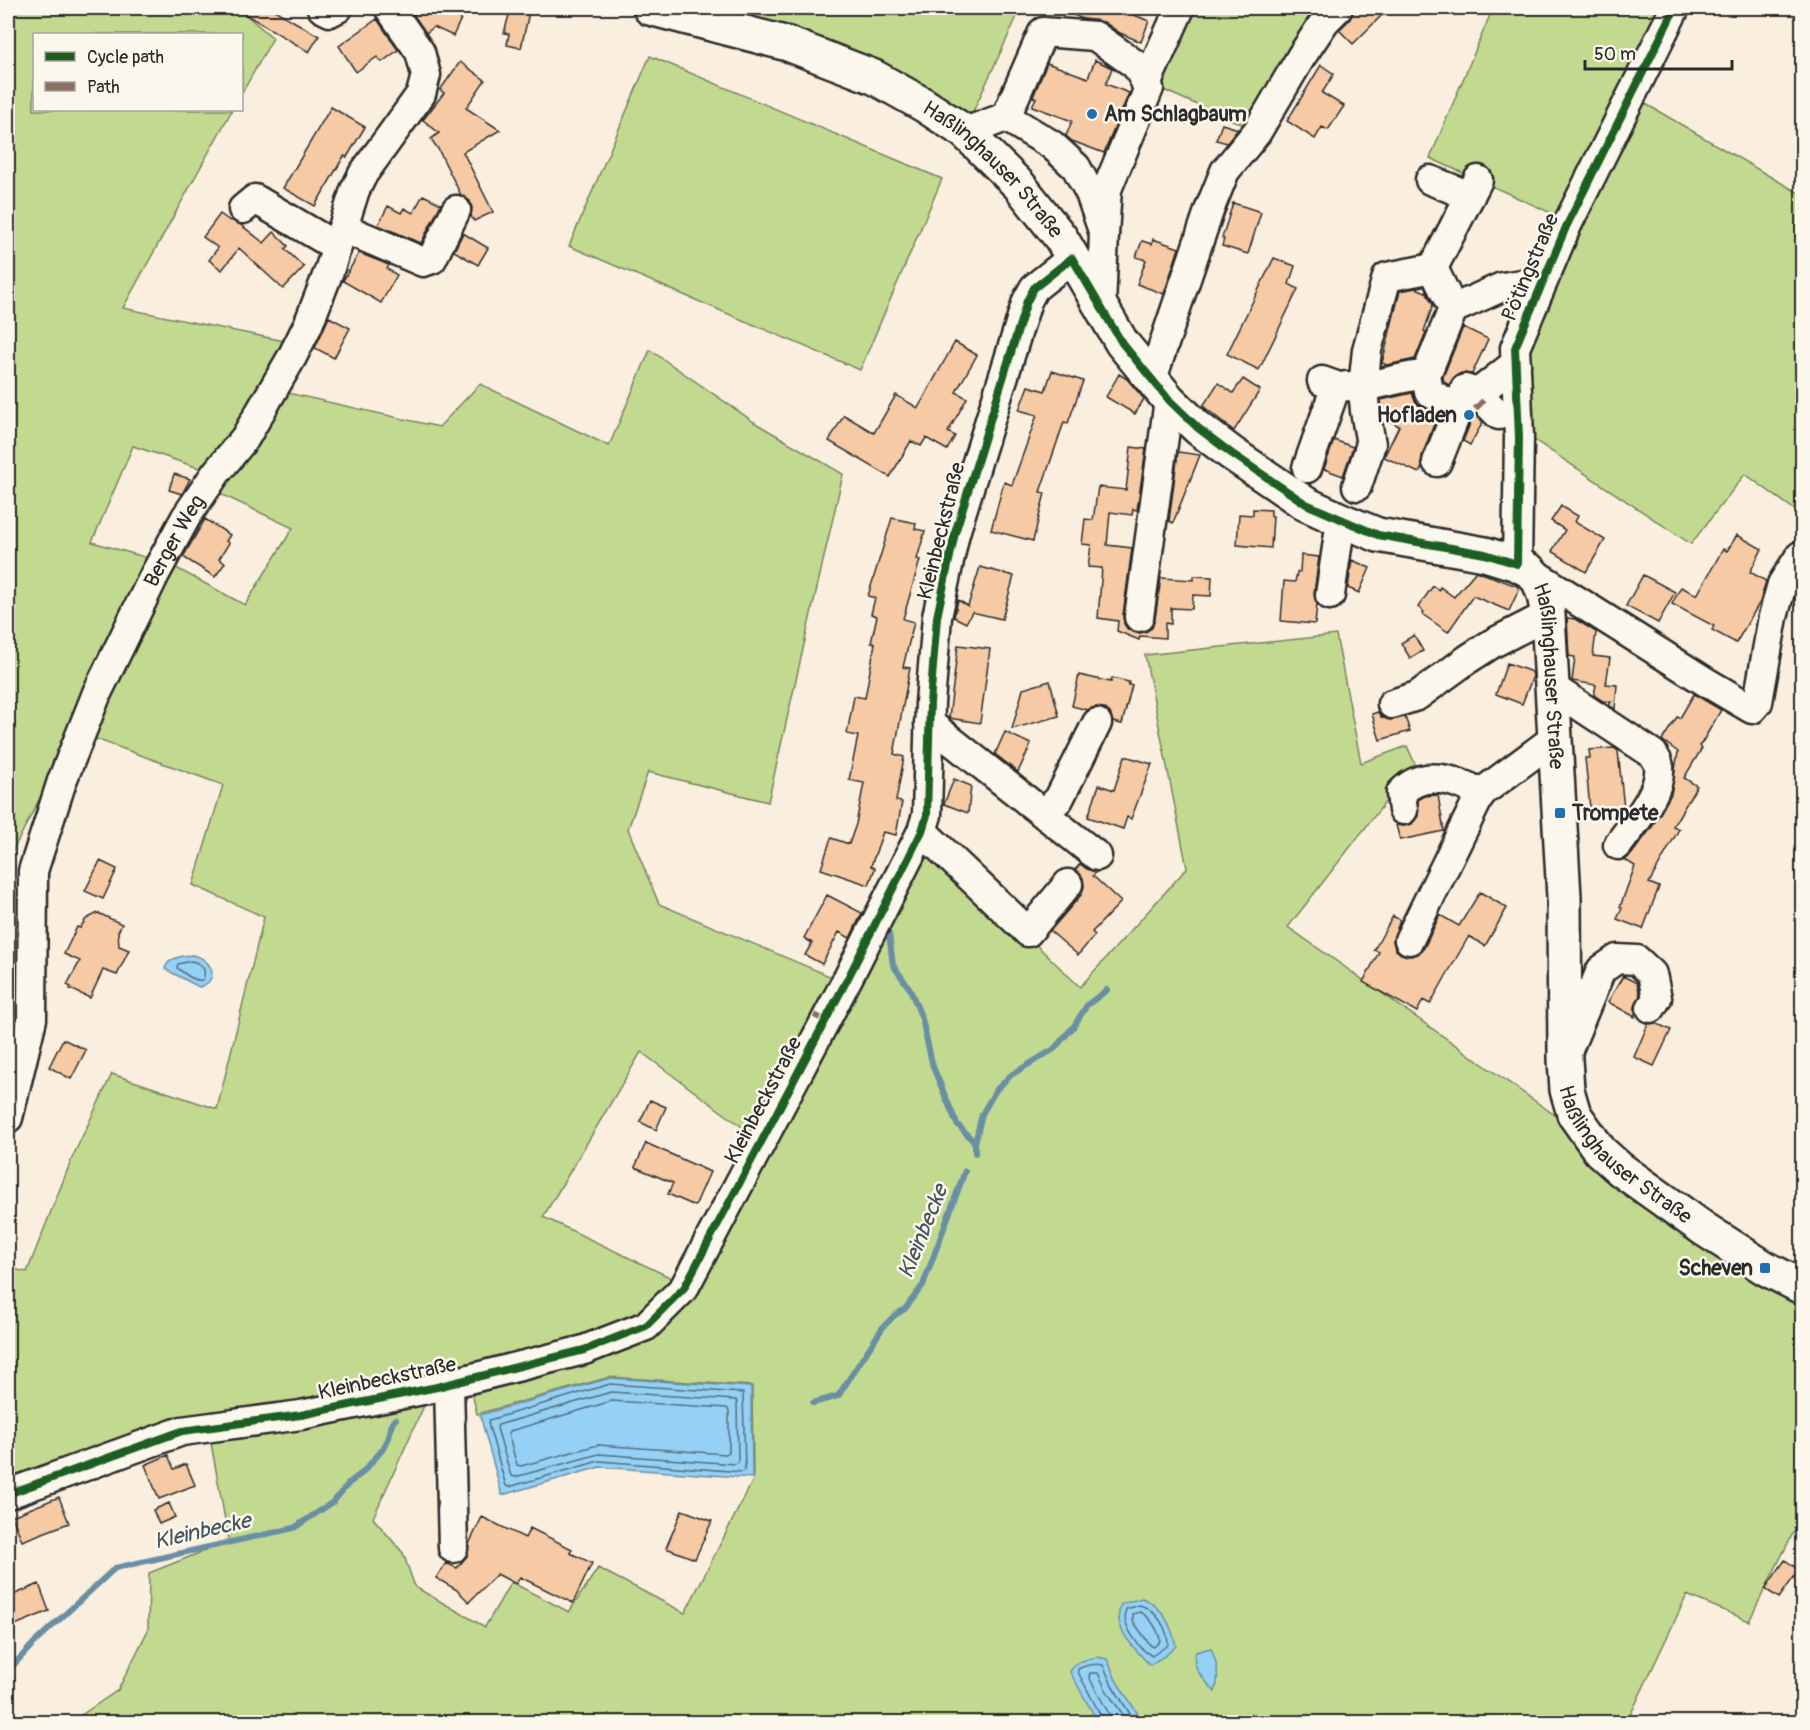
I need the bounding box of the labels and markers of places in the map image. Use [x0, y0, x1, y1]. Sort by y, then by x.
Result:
place label: Am Schlagbaum [1104, 101, 1247, 128]
marker: Am Schlagbaum [1085, 107, 1099, 121]
place label: Hofladen [1377, 402, 1457, 429]
marker: Hofladen [1462, 408, 1476, 422]
place label: Trompete [1571, 800, 1659, 827]
marker: Trompete [1553, 806, 1567, 820]
place label: Scheven [1679, 1255, 1753, 1282]
marker: Scheven [1758, 1261, 1772, 1275]

